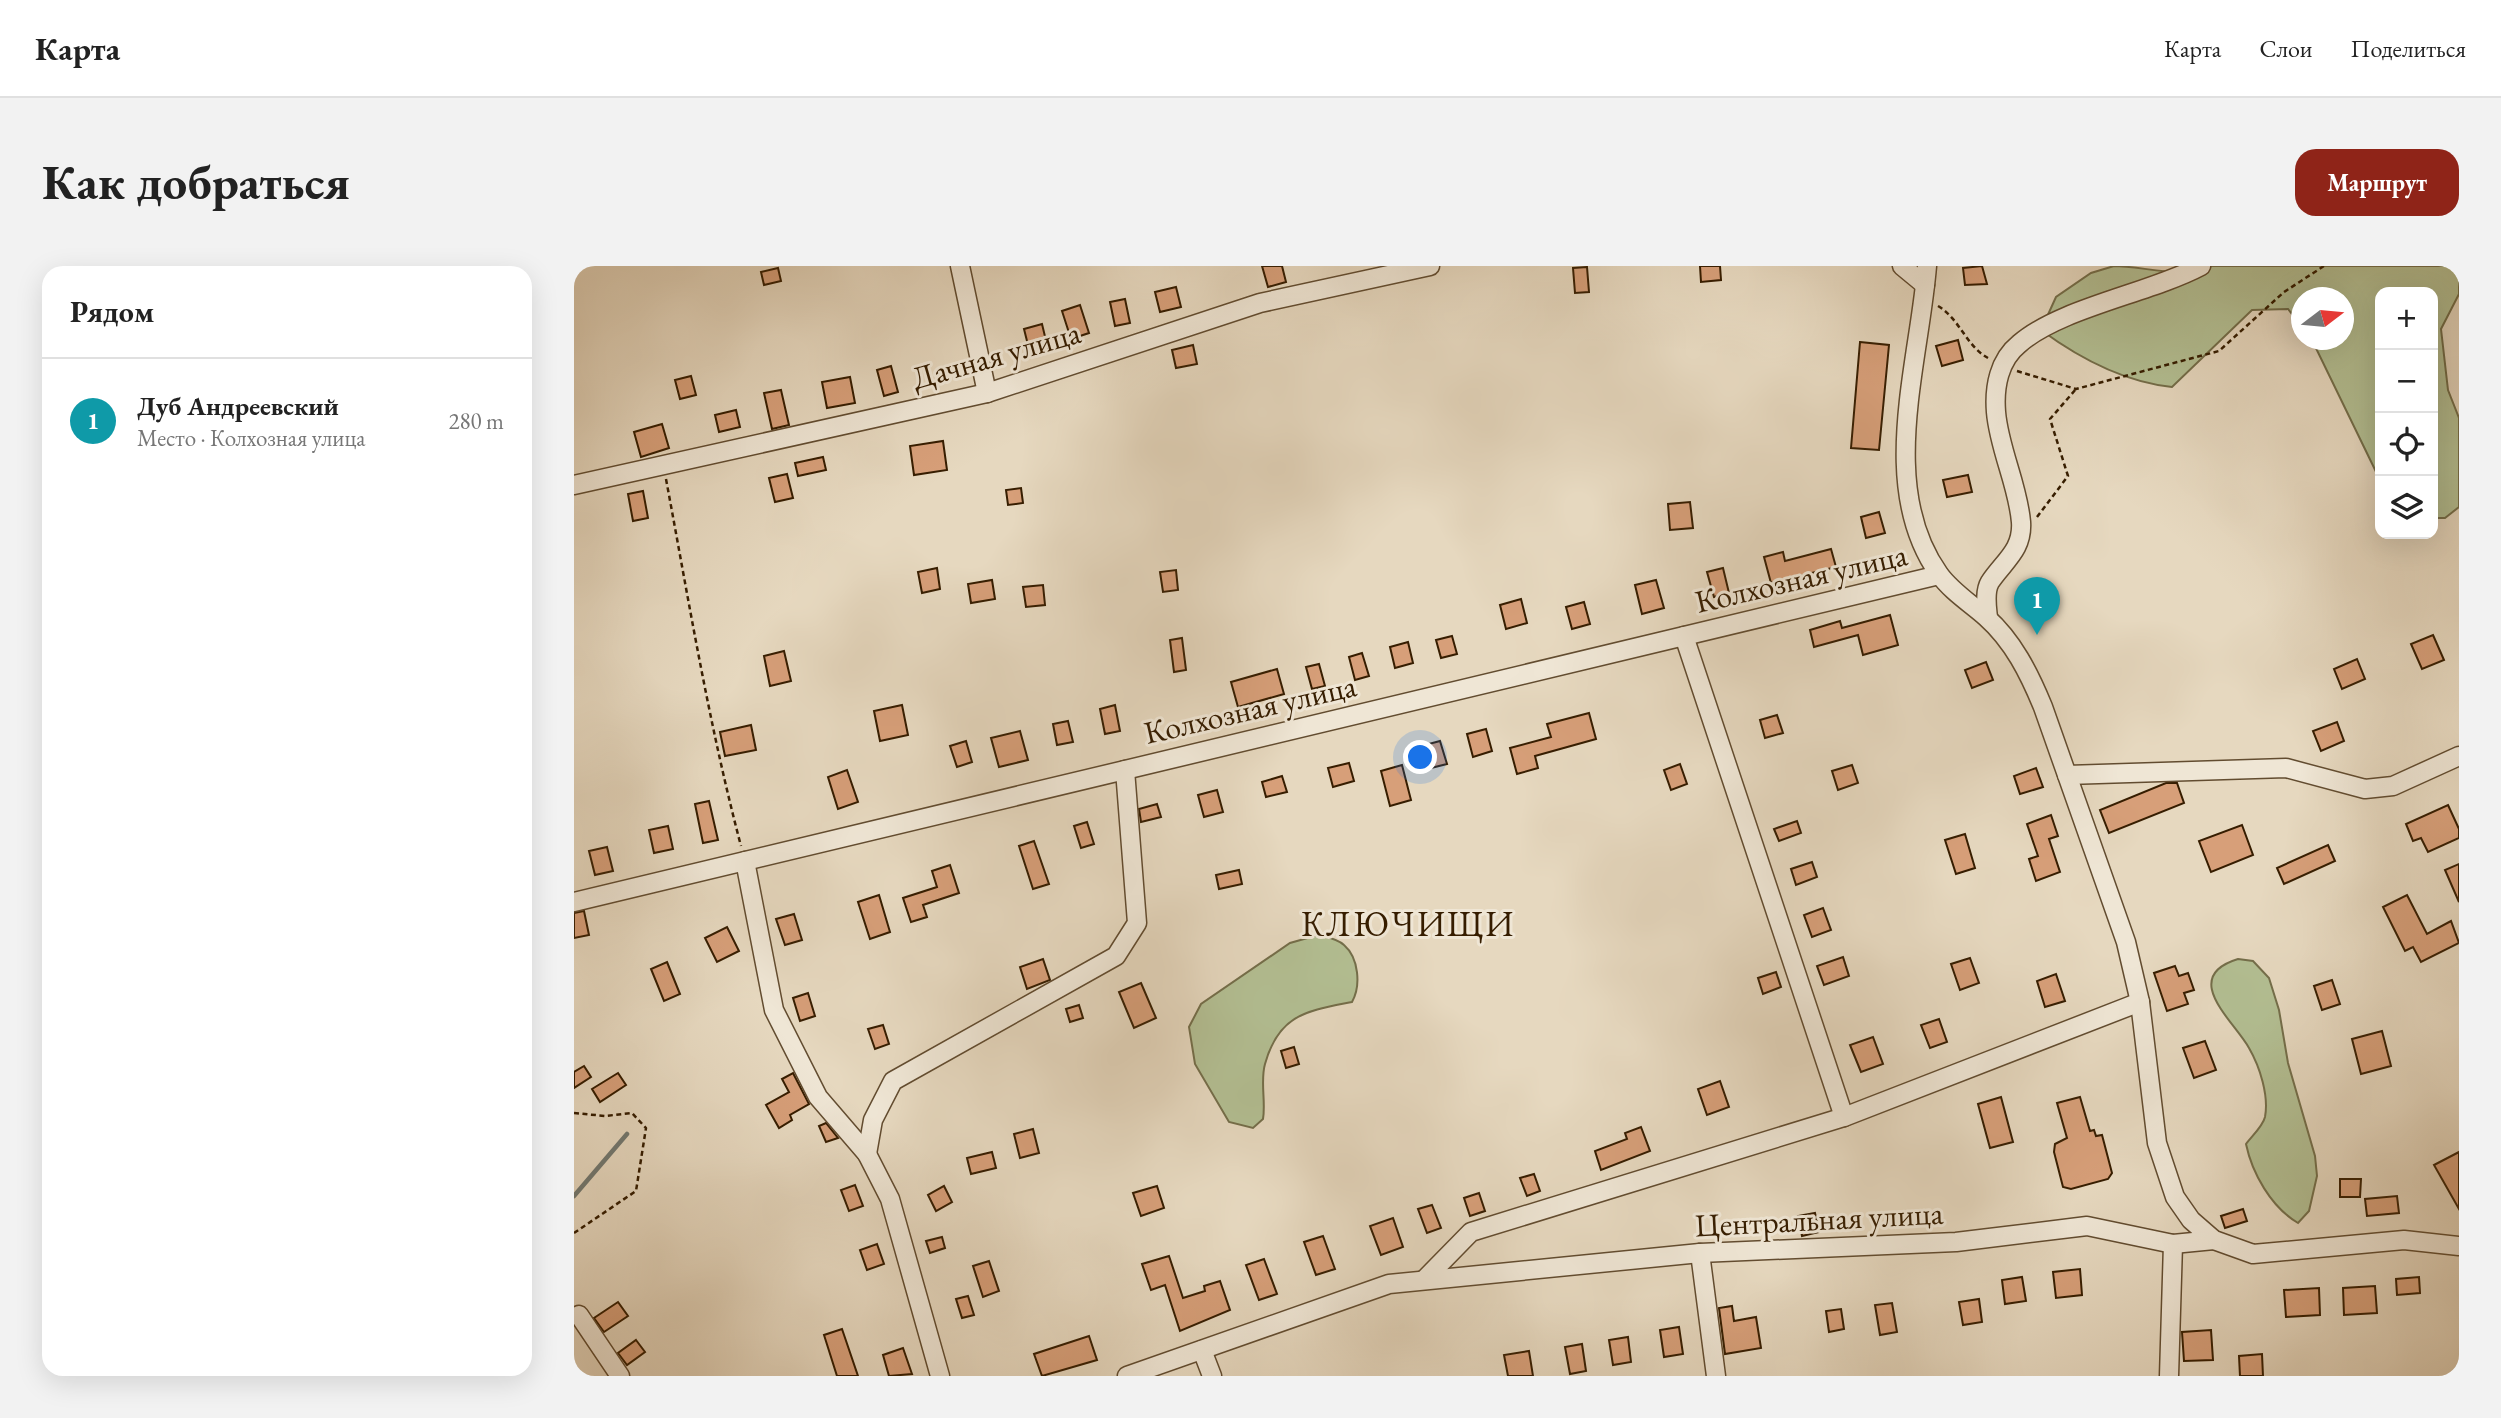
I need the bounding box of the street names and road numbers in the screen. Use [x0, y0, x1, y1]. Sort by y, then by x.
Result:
street label: Дачная улица [907, 311, 1086, 399]
street label: Колхозная улица [1691, 533, 1911, 623]
street label: Колхозная улица [1140, 664, 1360, 754]
street label: Центральная улица [1694, 1192, 1944, 1246]

